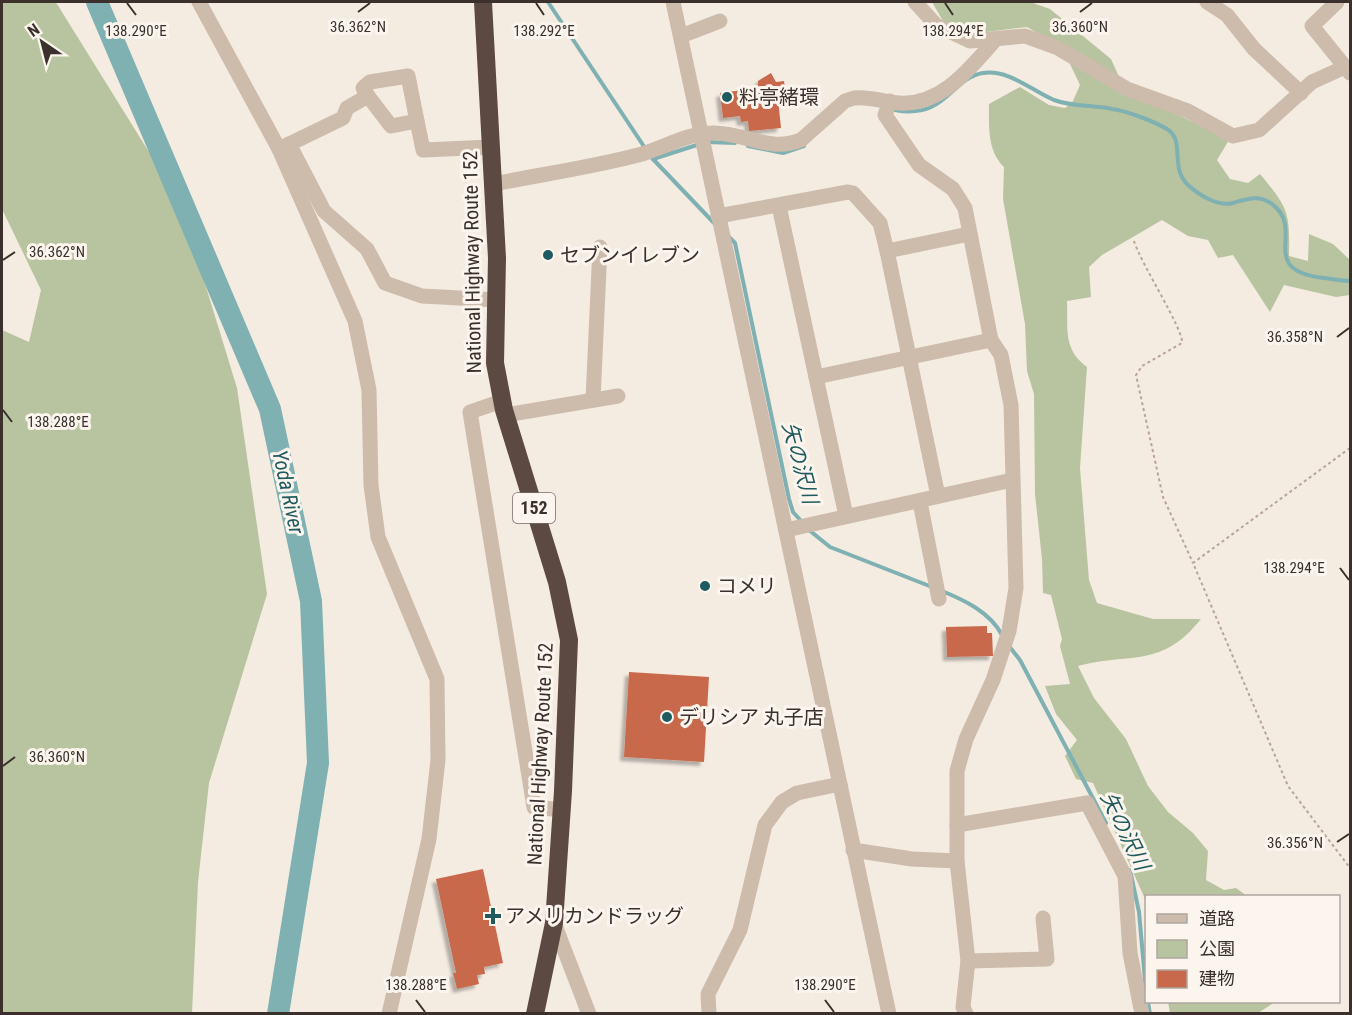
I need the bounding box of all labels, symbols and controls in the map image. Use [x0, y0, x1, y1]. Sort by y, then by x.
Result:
north arrow [12, 12, 72, 72]
text: 36.362°N [330, 18, 386, 36]
text: 36.360°N [1052, 18, 1108, 36]
text: N [24, 20, 43, 41]
text: 138.290°E [105, 22, 167, 40]
text: 138.292°E [513, 22, 575, 40]
text: 138.294°E [922, 22, 984, 40]
place label: 料亭緒環 [739, 85, 819, 109]
marker: 料亭緒環 [720, 90, 734, 104]
street label: National Highway Route 152 [458, 150, 486, 374]
text: 36.362°N [29, 243, 85, 261]
place label: セブンイレブン [560, 243, 700, 267]
marker: セブンイレブン [541, 248, 555, 262]
text: 36.358°N [1267, 328, 1323, 346]
text: 138.288°E [27, 413, 89, 431]
water label: 矢の沢川 [778, 419, 823, 509]
water label: Yoda River [267, 448, 309, 537]
road number: 152 [513, 493, 555, 523]
text: 138.294°E [1263, 559, 1325, 577]
place label: コメリ [717, 574, 777, 598]
marker: コメリ [698, 579, 712, 593]
street label: National Highway Route 152 [522, 642, 558, 866]
place label: デリシア 丸子店 [679, 705, 824, 729]
marker: デリシア 丸子店 [660, 710, 674, 724]
text: 36.360°N [29, 748, 85, 766]
water label: 矢の沢川 [1096, 788, 1155, 876]
text: 36.356°N [1267, 834, 1323, 852]
legend [1145, 895, 1340, 1003]
place label: アメリカンドラッグ [505, 904, 684, 928]
text: 道路 [1199, 908, 1235, 929]
marker: アメリカンドラッグ [486, 909, 500, 923]
text: 公園 [1199, 938, 1235, 959]
text: 建物 [1199, 968, 1235, 989]
text: 138.288°E [385, 976, 447, 994]
text: 138.290°E [794, 976, 856, 994]

